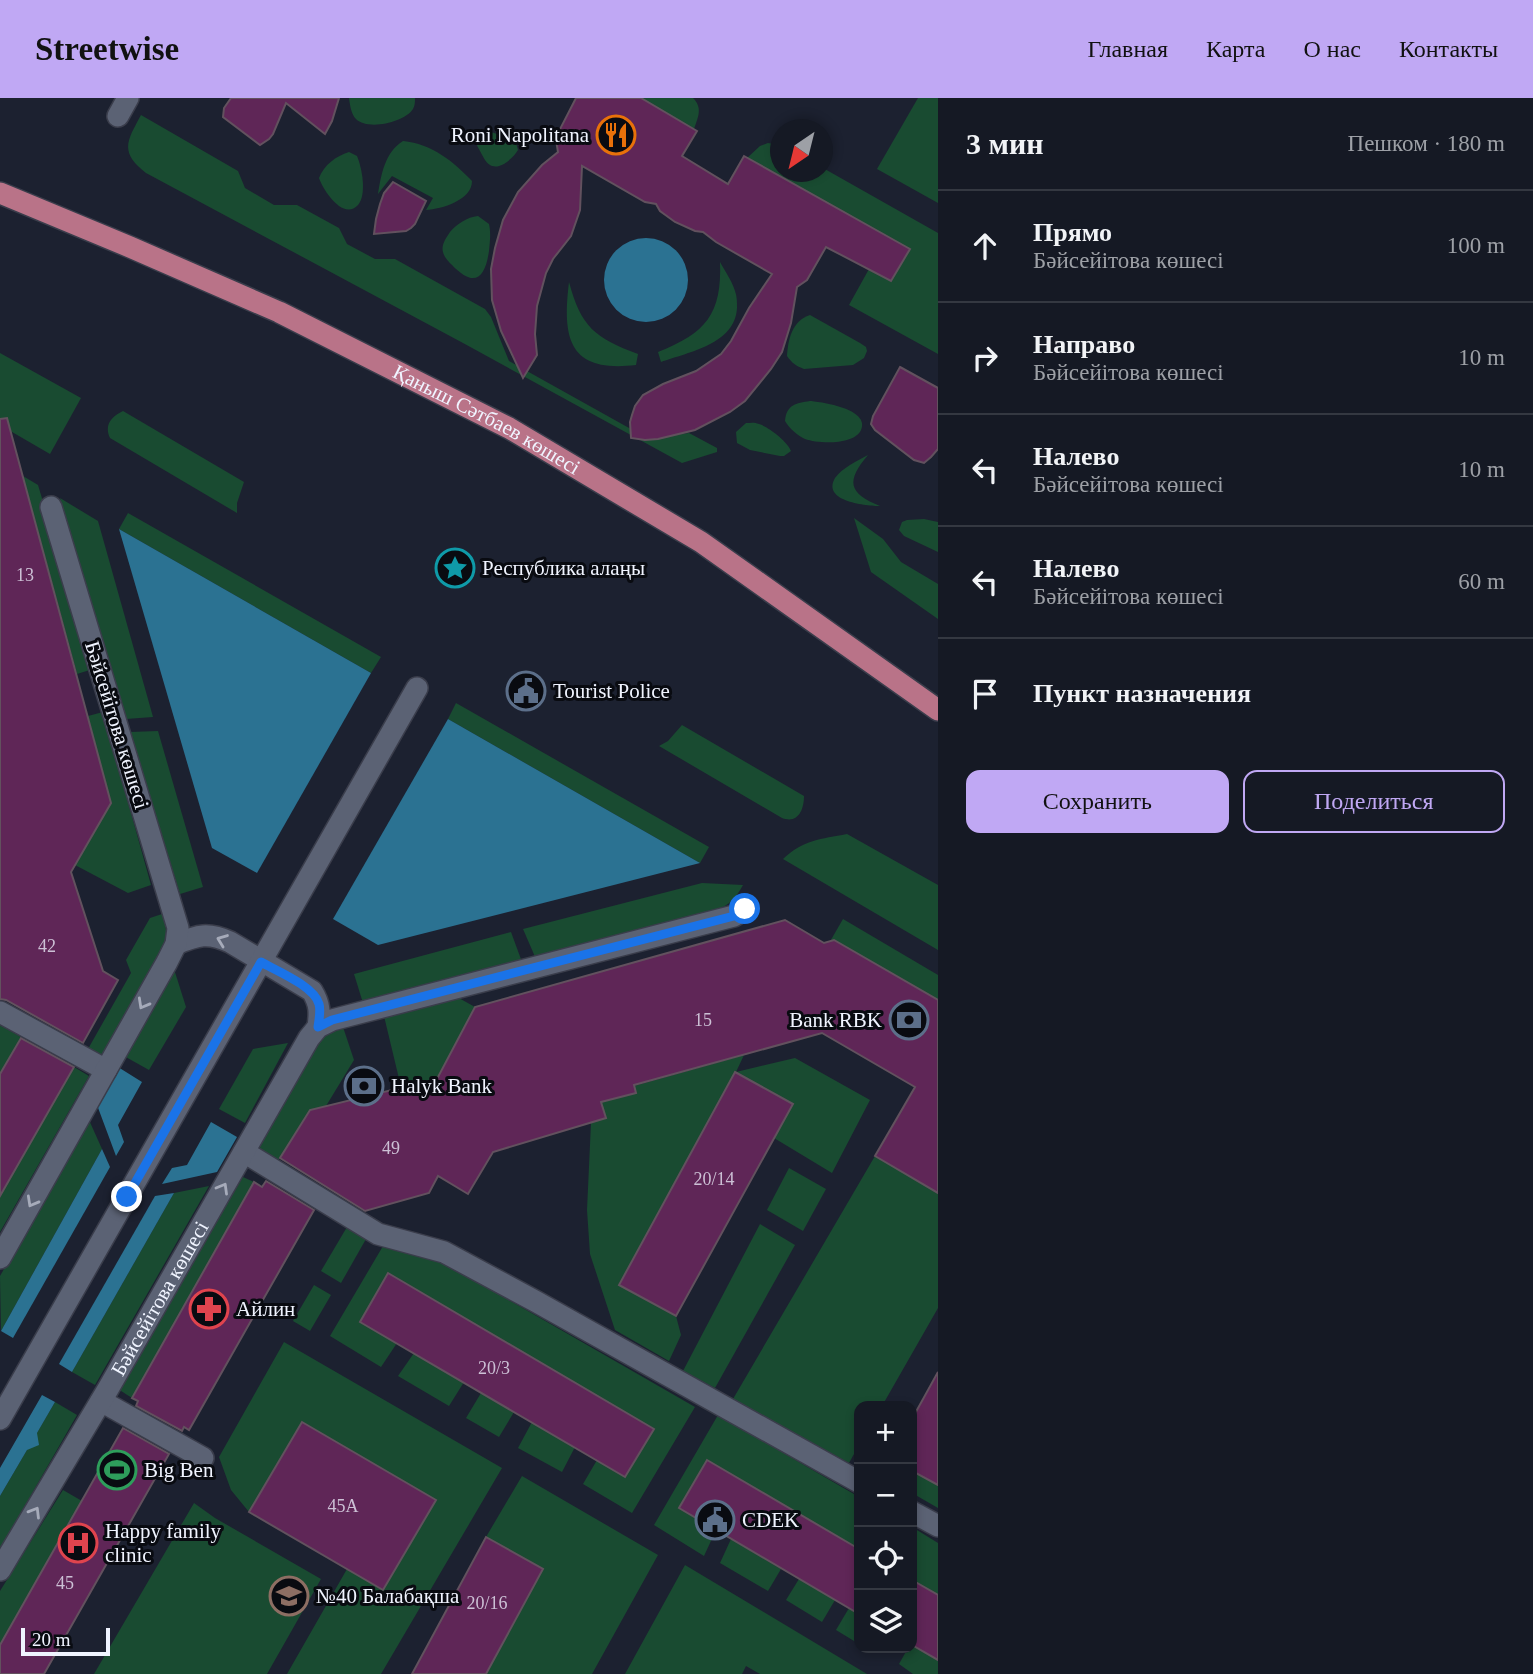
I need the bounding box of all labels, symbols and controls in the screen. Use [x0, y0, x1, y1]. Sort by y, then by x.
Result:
text: Streetwise [35, 31, 179, 67]
text: Главная [1087, 36, 1168, 62]
text: Карта [1206, 36, 1265, 62]
text: О нас [1303, 36, 1361, 62]
text: Контакты [1399, 36, 1498, 62]
restaurant icon: Roni Napolitana [595, 114, 637, 156]
north arrow [770, 119, 833, 182]
place label: Roni Napolitana [451, 123, 590, 147]
text: 3 мин [966, 127, 1044, 160]
text: Пешком · 180 m [1348, 131, 1505, 156]
text: Прямо [1033, 218, 1112, 247]
icon: ahead [966, 227, 1004, 265]
text: 100 m [1447, 233, 1505, 258]
text: Бәйсейітова көшесі [1033, 248, 1224, 273]
text: Направо [1033, 330, 1135, 359]
icon: right [966, 339, 1004, 377]
text: 10 m [1458, 345, 1505, 370]
street label: Қаныш Сәтбаев көшесі [389, 359, 585, 480]
text: Бәйсейітова көшесі [1033, 360, 1224, 385]
text: Налево [1033, 442, 1119, 471]
icon: left [966, 451, 1004, 489]
text: 10 m [1458, 457, 1505, 482]
text: Бәйсейітова көшесі [1033, 472, 1224, 497]
place icon: Республика алаңы [434, 547, 476, 589]
text: Налево [1033, 554, 1119, 583]
place label: Республика алаңы [482, 556, 645, 580]
icon: left [966, 563, 1004, 601]
house number: 13 [16, 565, 34, 585]
text: 60 m [1458, 569, 1505, 594]
text: Бәйсейітова көшесі [1033, 584, 1224, 609]
street label: Бәйсейітова көшесі [80, 638, 154, 812]
public building icon: Tourist Police [505, 670, 547, 712]
icon: arrive [966, 675, 1004, 713]
place label: Tourist Police [553, 679, 670, 703]
text: Пункт назначения [1033, 679, 1251, 708]
button: Сохранить [966, 770, 1229, 833]
button: Поделиться [1243, 770, 1505, 833]
route start [729, 893, 760, 924]
one-way arrow [216, 934, 228, 948]
house number: 42 [38, 936, 56, 956]
one-way arrow [138, 997, 151, 1010]
bank icon: Bank RBK [888, 999, 930, 1041]
place label: Bank RBK [789, 1008, 882, 1032]
house number: 15 [694, 1010, 712, 1030]
bank icon: Halyk Bank [343, 1065, 385, 1107]
place label: Halyk Bank [391, 1074, 492, 1098]
house number: 49 [382, 1138, 400, 1158]
house number: 20/14 [693, 1169, 735, 1189]
route end [111, 1181, 142, 1212]
one-way arrow [215, 1183, 228, 1195]
one-way arrow [27, 1195, 40, 1208]
street label: Бәйсейітова көшесі [106, 1217, 214, 1380]
pharmacy icon: Айлин [188, 1288, 230, 1330]
place label: Айлин [236, 1297, 295, 1321]
house number: 20/3 [478, 1358, 510, 1378]
map controls [854, 1401, 917, 1653]
button: + [854, 1401, 917, 1464]
sports icon: Big Ben [96, 1449, 138, 1491]
place label: Big Ben [144, 1458, 214, 1482]
button: − [854, 1464, 917, 1527]
house number: 45А [328, 1496, 359, 1516]
public building icon: CDEK [694, 1499, 736, 1541]
one-way arrow [27, 1506, 40, 1519]
place label: CDEK [742, 1508, 799, 1532]
place label: Happy family clinic [105, 1519, 222, 1567]
hospital icon: Happy family clinic [57, 1522, 99, 1564]
button: locate [854, 1527, 917, 1590]
house number: 45 [56, 1573, 74, 1593]
school or university icon: №40 Балабақша [268, 1575, 310, 1617]
place label: №40 Балабақша [316, 1584, 460, 1608]
button: layers [854, 1590, 917, 1653]
house number: 20/16 [466, 1593, 508, 1613]
scale bar [21, 1625, 110, 1657]
text: 20 m [32, 1629, 71, 1650]

